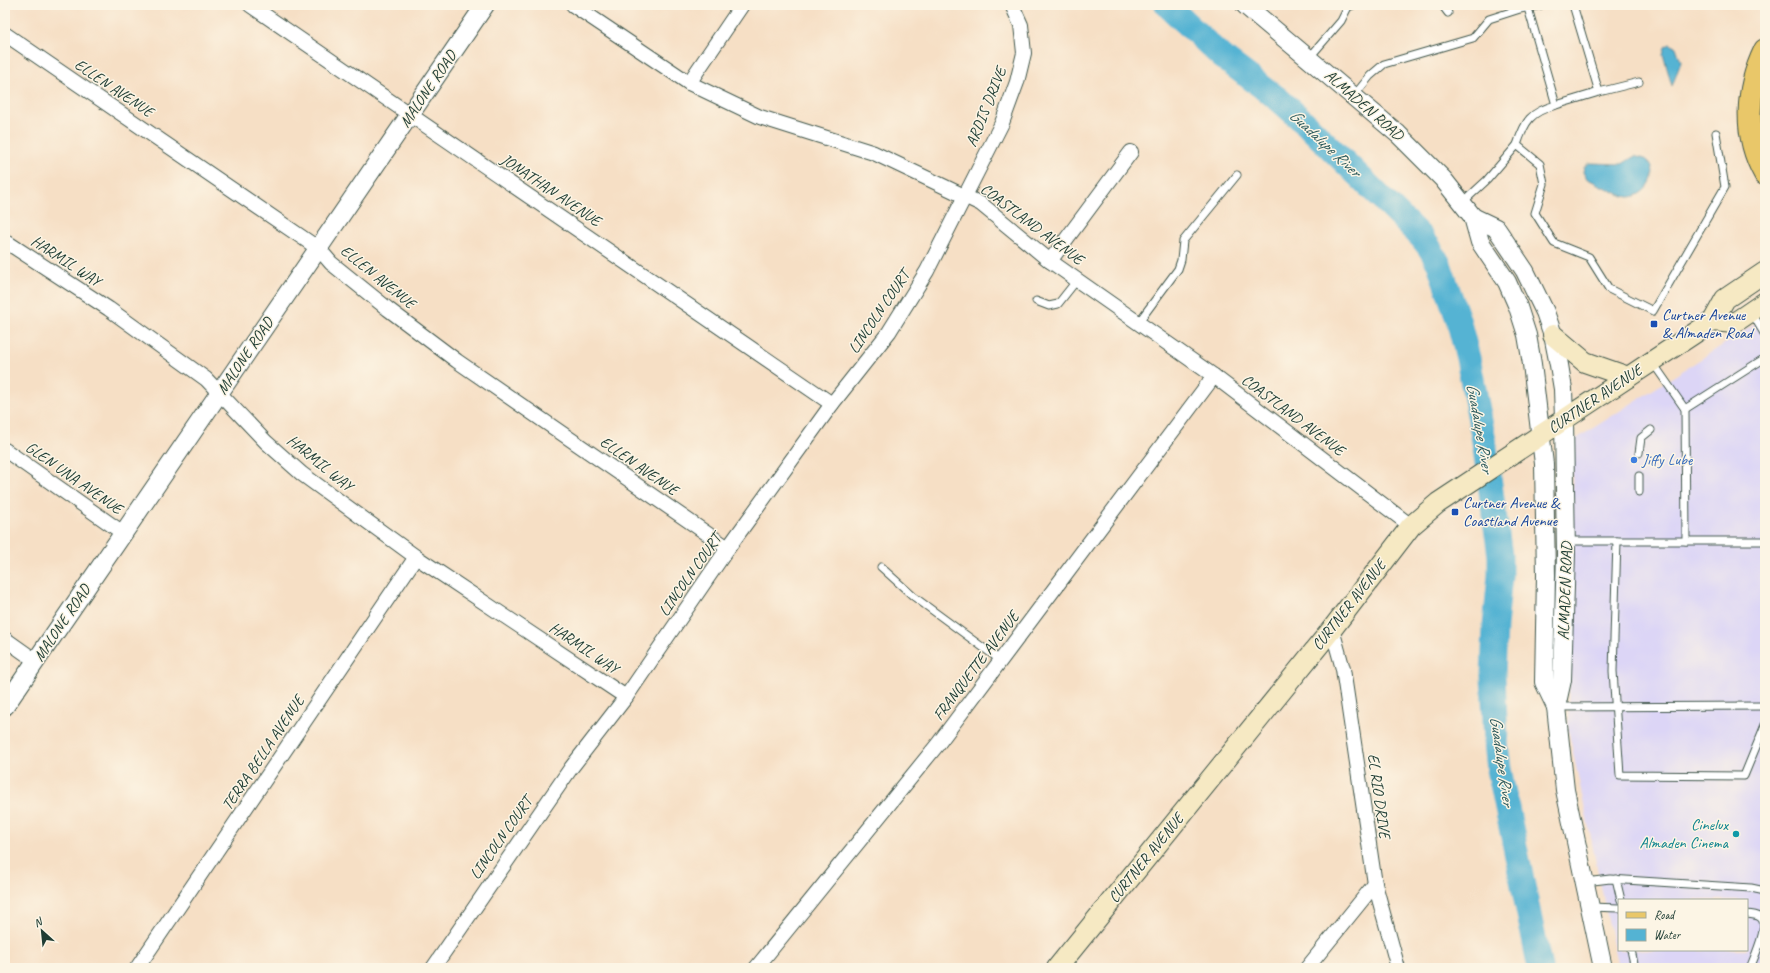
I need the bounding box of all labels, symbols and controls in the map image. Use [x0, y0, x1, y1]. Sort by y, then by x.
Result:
street label: MALONE ROAD [395, 45, 462, 131]
street label: ELLEN AVENUE [71, 54, 159, 123]
street label: ARDIS DRIVE [961, 62, 1012, 150]
street label: ALMADEN ROAD [1320, 65, 1409, 146]
water label: Guadalupe River [1285, 105, 1367, 183]
street label: JONATHAN AVENUE [496, 149, 607, 232]
street label: COASTLAND AVENUE [977, 179, 1089, 271]
street label: HARMIL WAY [27, 231, 106, 292]
street label: ELLEN AVENUE [336, 241, 421, 315]
street label: LINCOLN COURT [844, 264, 916, 357]
place label: Curtner Avenue & Almaden Road [1662, 305, 1755, 343]
street label: MALONE ROAD [212, 312, 279, 398]
marker: Curtner Avenue & Almaden Road [1649, 319, 1659, 329]
street label: CURTNER AVENUE [1544, 359, 1648, 438]
street label: COASTLAND AVENUE [1238, 370, 1350, 462]
water label: Guadalupe River [1462, 382, 1499, 477]
street label: HARMIL WAY [283, 430, 359, 497]
street label: ELLEN AVENUE [596, 432, 684, 502]
street label: GLEN UNA AVENUE [22, 437, 128, 520]
place label: Jiffy Lube [1641, 450, 1694, 470]
marker: Jiffy Lube [1629, 455, 1639, 465]
place label: Curtner Avenue & Coastland Avenue [1463, 493, 1561, 531]
marker: Curtner Avenue & Coastland Avenue [1450, 507, 1460, 517]
street label: LINCOLN COURT [654, 527, 728, 620]
street label: ALMADEN ROAD [1553, 540, 1577, 640]
street label: CURTNER AVENUE [1307, 554, 1392, 654]
street label: MALONE ROAD [29, 579, 96, 665]
street label: FRANQUETTE AVENUE [928, 606, 1025, 725]
street label: HARMIL WAY [545, 617, 624, 680]
street label: TERRA BELLA AVENUE [217, 690, 310, 814]
water label: Guadalupe River [1485, 715, 1519, 810]
street label: EL RIO DRIVE [1363, 752, 1395, 842]
street label: LINCOLN COURT [465, 790, 539, 883]
street label: CURTNER AVENUE [1104, 807, 1190, 907]
place label: Cinelux Almaden Cinema [1640, 815, 1730, 853]
marker: Cinelux Almaden Cinema [1731, 829, 1741, 839]
legend [1618, 899, 1748, 951]
text: Road [1654, 907, 1676, 923]
north arrow [22, 911, 62, 951]
text: N [31, 913, 46, 930]
text: Water [1654, 927, 1682, 943]

